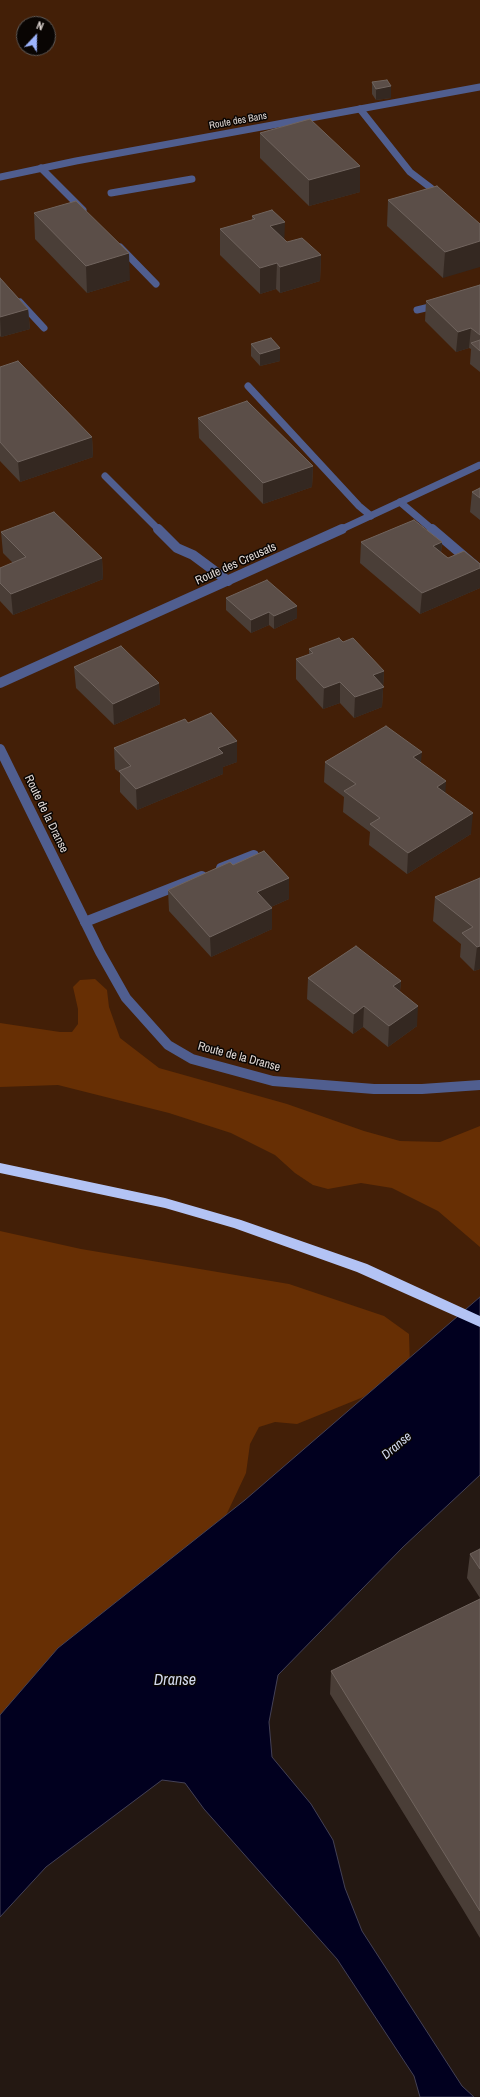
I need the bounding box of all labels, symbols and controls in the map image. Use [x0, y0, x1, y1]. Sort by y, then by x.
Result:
north arrow [16, 16, 56, 56]
text: N [34, 18, 46, 34]
street label: Route des Bans [208, 110, 268, 132]
street label: Route des Creusats [193, 540, 279, 588]
street label: Route de la Dranse [21, 773, 71, 855]
street label: Route de la Dranse [196, 1039, 282, 1075]
water label: Dranse [379, 1429, 415, 1463]
water label: Dranse [154, 1671, 196, 1691]

